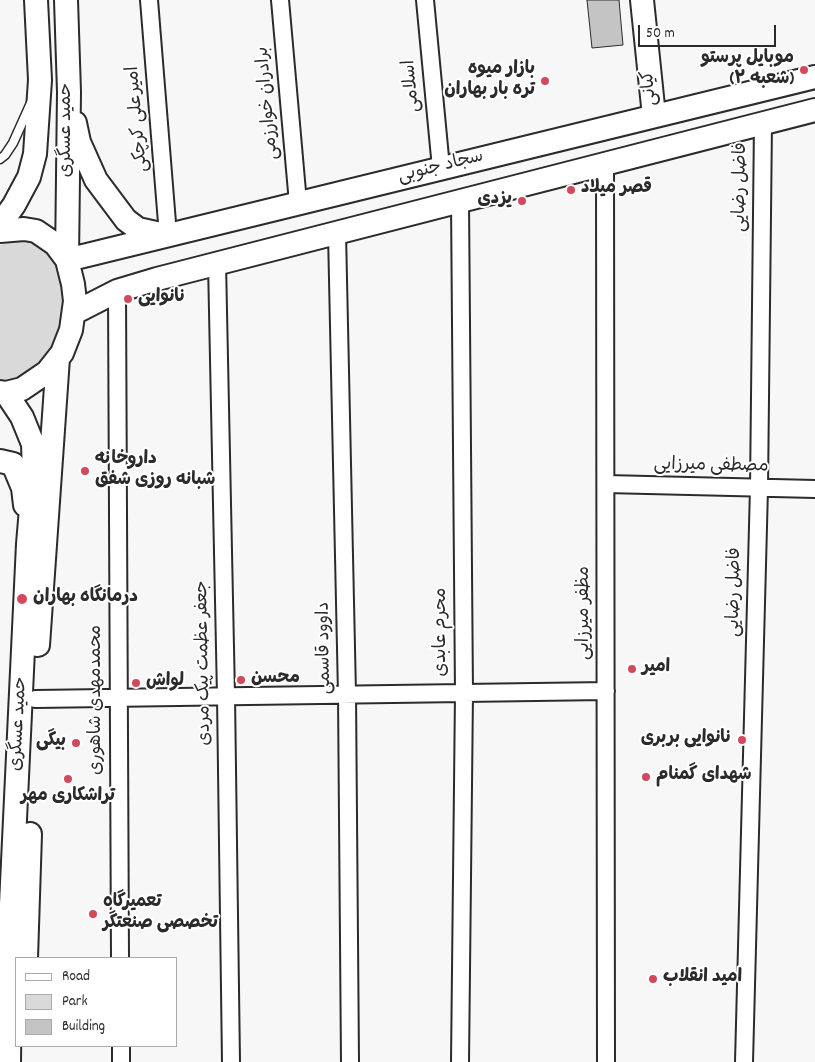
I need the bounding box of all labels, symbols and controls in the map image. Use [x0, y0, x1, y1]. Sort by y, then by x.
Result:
scale bar [640, 15, 778, 47]
text: 50 m [646, 23, 675, 45]
street label: برادران خوارزمی [253, 45, 285, 161]
place label: موبایل پرستو (شعبه ۲) [701, 49, 794, 92]
street label: اسلامی [400, 59, 426, 113]
place label: بازار میوه تره بار بهاران [444, 60, 535, 102]
marker: موبایل پرستو (شعبه ۲) [798, 64, 810, 76]
street label: امیرعلی کرچکی [124, 65, 154, 173]
street label: کیانی [638, 69, 664, 107]
marker: بازار میوه تره بار بهاران [539, 75, 551, 87]
street label: حمید عسگری [57, 83, 79, 177]
street label: فاضل رضایی [730, 142, 754, 232]
street label: سجاد جنوبی [396, 147, 486, 189]
place label: قصر میلاد [581, 179, 652, 201]
marker: قصر میلاد [565, 184, 577, 196]
place label: یزدی [477, 190, 512, 212]
marker: یزدی [516, 195, 528, 207]
place label: نانوایی [138, 288, 186, 310]
marker: نانوایی [122, 293, 134, 305]
place label: داروخانه شبانه روزی شفق [95, 450, 215, 492]
street label: مصطفی میرزایی [653, 455, 769, 479]
marker: داروخانه شبانه روزی شفق [79, 465, 91, 477]
street label: فاضل رضایی [724, 547, 748, 637]
street label: مظفر میرزایی [575, 566, 597, 660]
street label: جعفر عظمت پیک مردی [193, 580, 217, 746]
place label: درمانگاه بهاران [33, 588, 138, 610]
street label: محرم عابدی [432, 588, 454, 676]
marker: درمانگاه بهاران [15, 592, 29, 606]
street label: داوود قاسمی [314, 601, 338, 695]
street label: محمدمهدی شاهوری [87, 625, 109, 775]
place label: امیر [642, 658, 670, 680]
marker: امیر [626, 663, 638, 675]
place label: محسن [251, 669, 300, 691]
place label: لواش [146, 672, 184, 694]
marker: محسن [235, 674, 247, 686]
street label: حمید عسگری [7, 676, 33, 772]
marker: لواش [130, 677, 142, 689]
place label: نانوایی بربری [641, 729, 732, 751]
place label: بیگی [36, 732, 66, 754]
marker: نانوایی بربری [736, 734, 748, 746]
marker: بیگی [70, 737, 82, 749]
place label: شهدای گمنام [656, 766, 752, 788]
marker: شهدای گمنام [640, 771, 652, 783]
marker: تراشکاری مهر [62, 773, 74, 785]
place label: تراشکاری مهر [21, 787, 115, 809]
place label: تعمیرگاه تخصصی صنعتگر [103, 893, 218, 936]
marker: تعمیرگاه تخصصی صنعتگر [87, 908, 99, 920]
legend [15, 957, 178, 1047]
text: Road [62, 966, 90, 988]
place label: امید انقلاب [663, 968, 742, 990]
marker: امید انقلاب [647, 973, 659, 985]
text: Park [62, 991, 88, 1013]
text: Building [62, 1016, 105, 1038]

